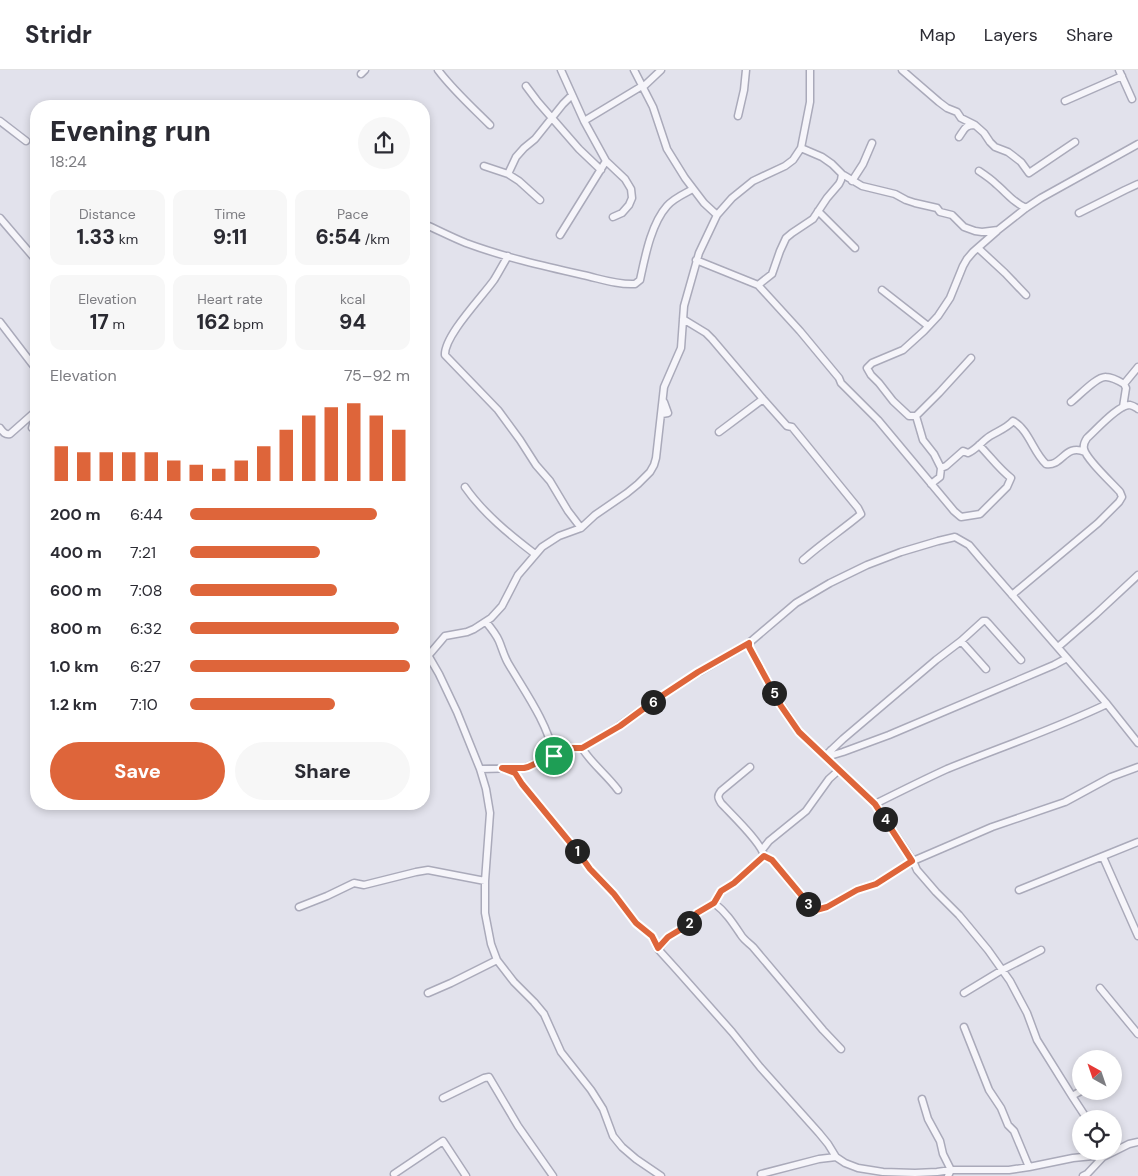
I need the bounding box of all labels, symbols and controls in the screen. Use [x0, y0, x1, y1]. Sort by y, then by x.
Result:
text: Stridr [25, 19, 92, 50]
text: Map [920, 23, 956, 47]
text: Layers [984, 23, 1038, 47]
text: Share [1066, 23, 1113, 47]
text: Evening run [50, 113, 211, 150]
button: share [358, 117, 410, 169]
text: 18:24 [50, 151, 87, 172]
text: Distance [79, 205, 136, 223]
text: Time [214, 205, 246, 223]
text: Pace [337, 205, 368, 223]
text: 1.33 [76, 223, 115, 251]
text: 9:11 [213, 223, 247, 251]
text: 6:54 [315, 223, 361, 251]
text: km [115, 230, 138, 248]
text: /km [361, 230, 390, 248]
text: Elevation [78, 290, 137, 308]
text: Heart rate [197, 290, 263, 308]
text: kcal [340, 290, 365, 308]
text: 17 [90, 308, 109, 336]
text: 162 [197, 308, 230, 336]
text: 94 [339, 308, 366, 336]
text: m [109, 315, 125, 333]
text: bpm [230, 315, 263, 333]
text: Elevation [50, 365, 117, 386]
text: 75–92 m [344, 365, 410, 386]
text: 200 m [50, 504, 101, 525]
text: 6:44 [130, 504, 163, 525]
text: 400 m [50, 542, 102, 563]
text: 7:21 [130, 542, 156, 563]
text: 600 m [50, 580, 102, 601]
text: 7:08 [130, 580, 162, 601]
text: 800 m [50, 618, 101, 639]
text: 6:32 [130, 618, 162, 639]
text: 1.0 km [50, 656, 99, 677]
text: 6:27 [130, 656, 161, 677]
pin: 5 [762, 680, 786, 706]
text: 5 [770, 684, 779, 702]
pin: 6 [640, 690, 666, 714]
text: 6 [649, 693, 658, 711]
text: 1.2 km [50, 694, 97, 715]
text: 7:10 [130, 694, 158, 715]
pin [533, 735, 575, 777]
button: Save [50, 742, 225, 800]
button: Share [235, 742, 410, 800]
icon: arrive [540, 742, 568, 770]
pin: 4 [872, 806, 898, 832]
text: 4 [881, 810, 890, 828]
pin: 1 [564, 838, 590, 864]
text: 1 [575, 842, 580, 860]
pin: 3 [796, 892, 820, 916]
text: 3 [804, 895, 813, 913]
pin: 2 [676, 910, 702, 936]
text: 2 [685, 914, 694, 932]
north arrow [1072, 1050, 1122, 1100]
map controls [1072, 1050, 1122, 1160]
button: locate [1072, 1110, 1122, 1160]

